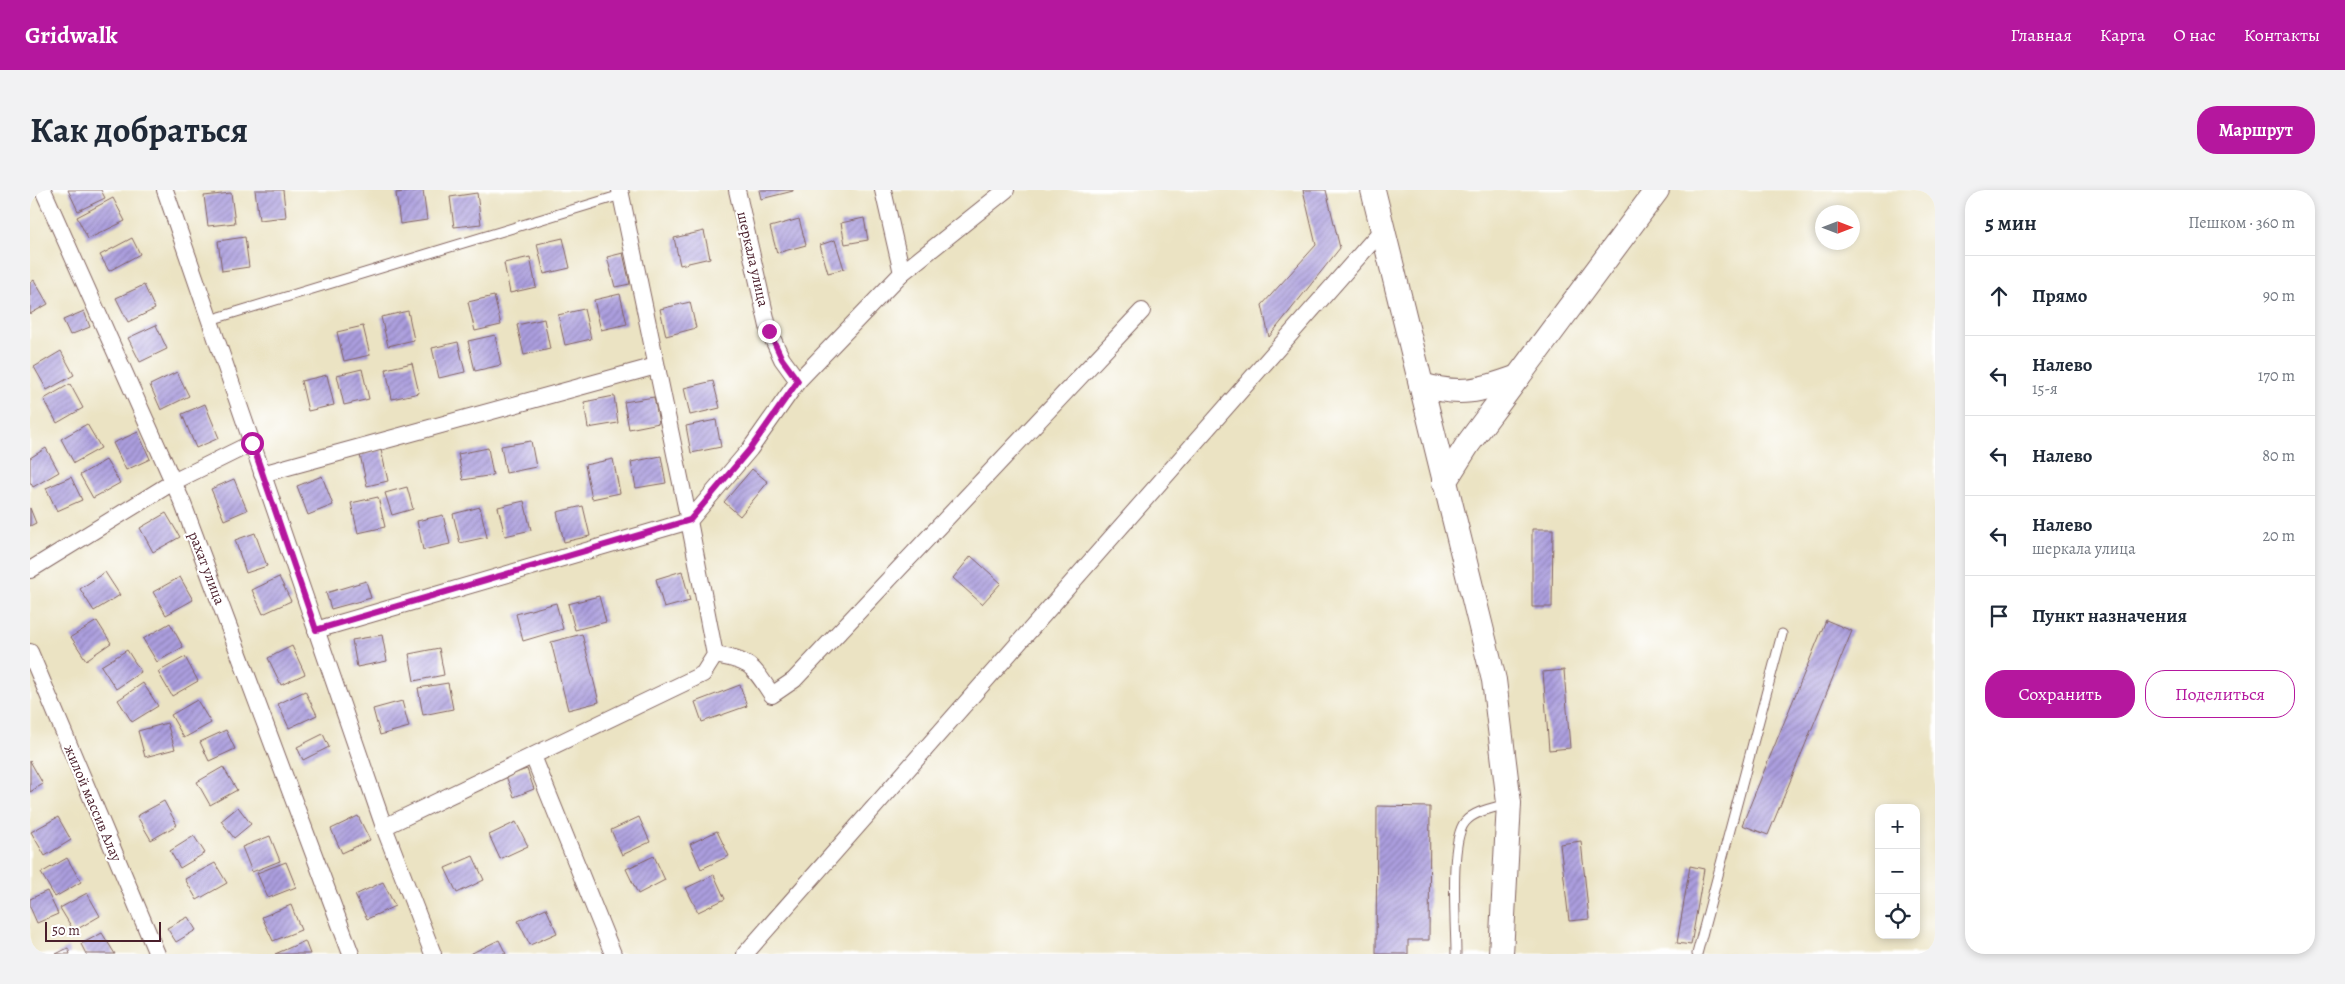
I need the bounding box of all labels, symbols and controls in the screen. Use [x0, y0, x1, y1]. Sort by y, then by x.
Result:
text: Gridwalk [25, 19, 118, 51]
text: Главная [2011, 23, 2072, 47]
text: Карта [2100, 23, 2145, 47]
text: О нас [2173, 23, 2216, 47]
text: Контакты [2244, 23, 2320, 47]
text: Как добраться [30, 106, 248, 154]
button: Маршрут [2197, 106, 2315, 154]
north arrow [1815, 205, 1860, 250]
street label: шеркала улица [732, 209, 774, 309]
text: 5 мин [1985, 209, 2037, 237]
text: Пешком · 360 m [2188, 212, 2295, 234]
icon: ahead [1985, 282, 2013, 310]
text: Прямо [2032, 283, 2087, 309]
text: 90 m [2263, 285, 2295, 307]
route end [758, 320, 781, 343]
text: Налево [2032, 352, 2092, 378]
icon: left [1985, 362, 2013, 390]
text: 170 m [2258, 365, 2295, 387]
text: 15-я [2032, 378, 2058, 400]
route start [241, 432, 264, 455]
icon: left [1985, 442, 2013, 470]
text: Налево [2032, 443, 2092, 469]
text: 80 m [2262, 445, 2295, 467]
text: Налево [2032, 512, 2092, 538]
icon: left [1985, 522, 2013, 550]
text: 20 m [2262, 525, 2295, 547]
street label: рахат улица [184, 529, 230, 607]
text: шеркала улица [2032, 538, 2136, 560]
icon: arrive [1985, 602, 2013, 630]
text: Пункт назначения [2032, 603, 2187, 629]
button: Сохранить [1985, 670, 2135, 718]
button: Поделиться [2145, 670, 2295, 718]
street label: жилой массив Алау [59, 741, 127, 865]
map controls [1875, 804, 1920, 939]
button: + [1875, 804, 1920, 849]
button: − [1875, 849, 1920, 894]
button: locate [1875, 894, 1920, 939]
scale bar [45, 919, 161, 942]
text: 50 m [52, 921, 80, 940]

